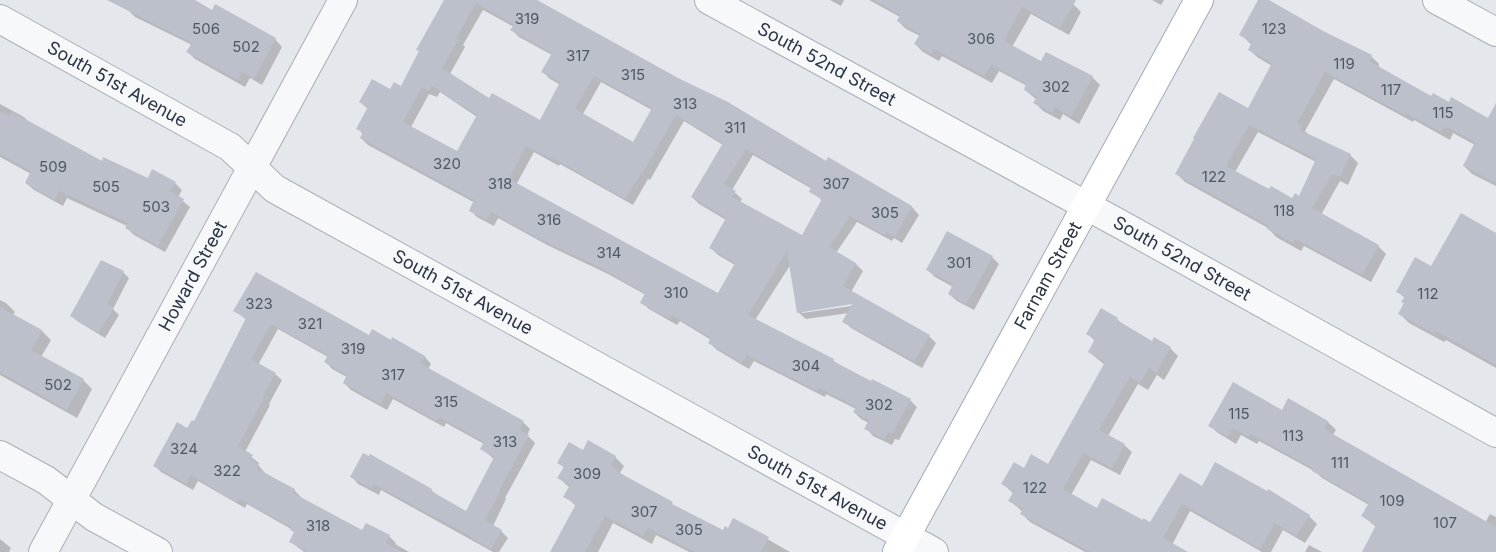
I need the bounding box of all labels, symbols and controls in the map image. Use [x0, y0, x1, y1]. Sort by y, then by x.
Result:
house number: 319 [515, 9, 539, 28]
street label: South 52nd Street [754, 18, 900, 110]
house number: 506 [192, 19, 220, 38]
house number: 123 [1262, 19, 1286, 38]
house number: 306 [967, 29, 995, 48]
street label: South 51st Avenue [44, 36, 191, 131]
house number: 502 [232, 37, 260, 56]
house number: 317 [566, 46, 590, 65]
house number: 119 [1333, 54, 1355, 73]
house number: 315 [621, 65, 645, 84]
house number: 302 [1042, 77, 1070, 96]
house number: 117 [1381, 80, 1401, 99]
house number: 313 [673, 94, 697, 113]
house number: 115 [1432, 103, 1454, 122]
house number: 311 [724, 118, 746, 137]
house number: 320 [433, 154, 461, 173]
house number: 509 [39, 157, 67, 176]
house number: 122 [1202, 167, 1226, 186]
house number: 318 [488, 174, 512, 193]
house number: 307 [823, 174, 849, 193]
house number: 505 [92, 177, 120, 196]
house number: 503 [142, 197, 170, 216]
house number: 118 [1273, 201, 1295, 220]
house number: 305 [871, 203, 899, 222]
house number: 316 [537, 210, 561, 229]
street label: South 52nd Street [1110, 211, 1255, 305]
street label: Howard Street [154, 217, 231, 335]
street label: Farnam Street [1010, 218, 1086, 333]
house number: 314 [596, 243, 622, 262]
street label: South 51st Avenue [389, 245, 537, 339]
house number: 301 [947, 253, 971, 272]
house number: 310 [664, 283, 688, 302]
house number: 112 [1417, 284, 1439, 303]
house number: 323 [245, 294, 273, 313]
house number: 321 [298, 314, 322, 333]
house number: 319 [341, 339, 365, 358]
house number: 304 [792, 356, 820, 375]
house number: 317 [381, 365, 405, 384]
house number: 502 [44, 375, 72, 394]
house number: 315 [434, 392, 458, 411]
house number: 302 [865, 395, 893, 414]
house number: 115 [1228, 404, 1250, 423]
house number: 113 [1282, 426, 1304, 445]
house number: 313 [493, 432, 517, 451]
house number: 324 [170, 439, 198, 458]
street label: South 51st Avenue [744, 440, 891, 534]
house number: 111 [1331, 453, 1349, 472]
house number: 322 [213, 461, 241, 480]
house number: 309 [573, 464, 601, 483]
house number: 122 [1023, 478, 1047, 497]
house number: 109 [1380, 491, 1404, 510]
house number: 307 [631, 502, 657, 521]
house number: 107 [1433, 513, 1457, 532]
house number: 318 [306, 516, 330, 535]
house number: 305 [675, 520, 703, 539]

